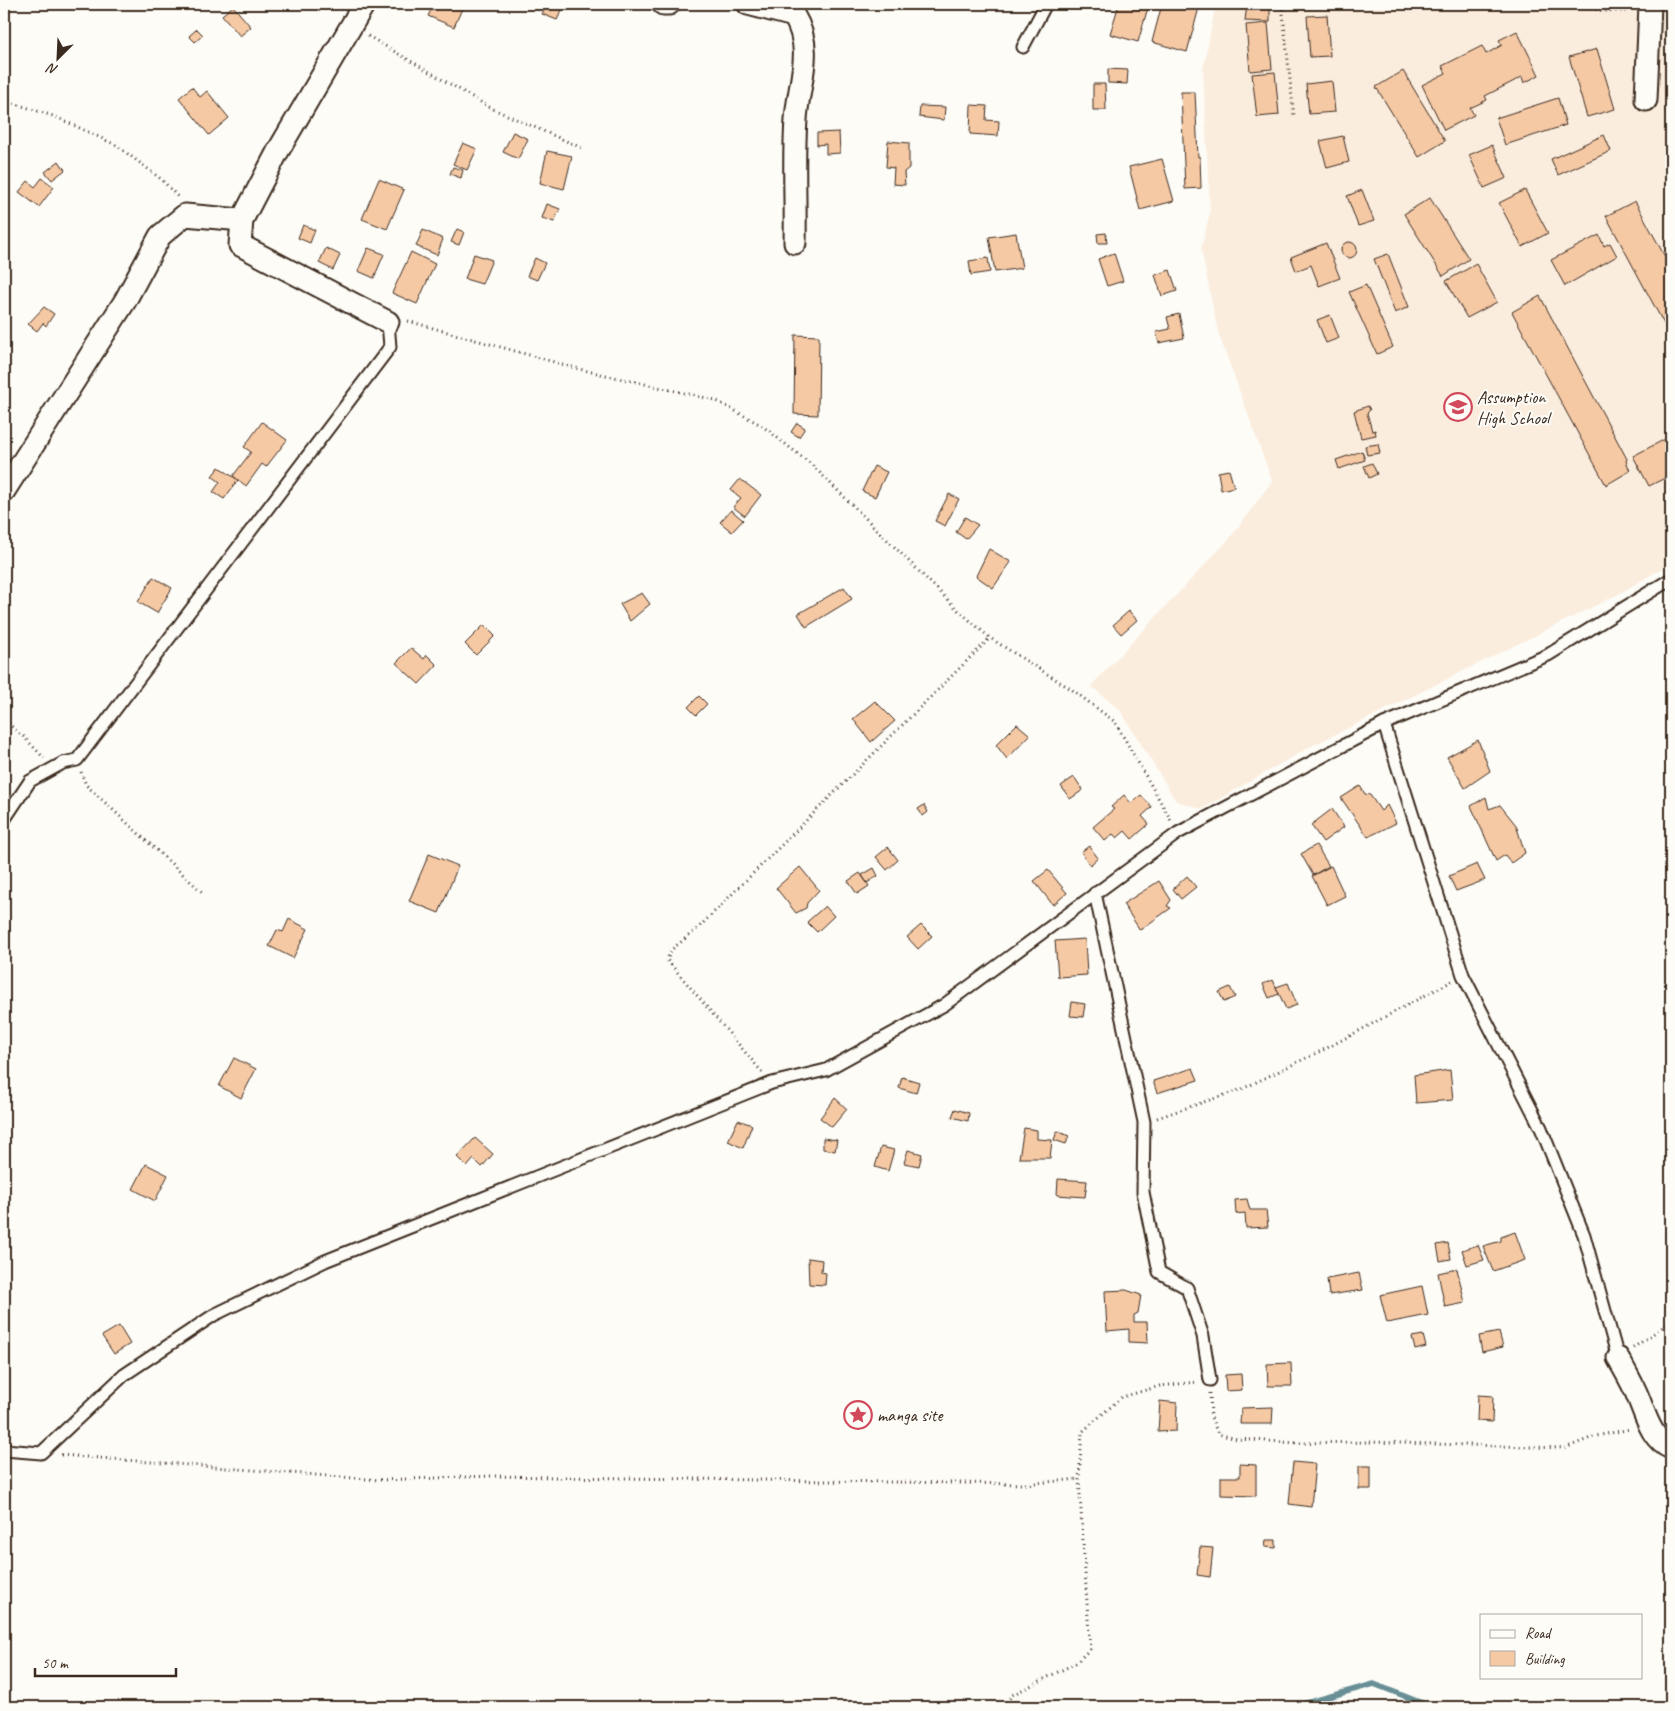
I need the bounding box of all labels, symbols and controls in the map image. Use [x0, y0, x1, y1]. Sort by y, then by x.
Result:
north arrow [32, 32, 82, 82]
text: N [43, 59, 60, 79]
place label: Assumption High School [1477, 386, 1552, 429]
school or university icon: Assumption High School [1443, 392, 1473, 422]
place icon: manga site [843, 1400, 873, 1430]
place label: manga site [877, 1404, 943, 1426]
legend [1480, 1614, 1642, 1678]
text: Road [1525, 1624, 1552, 1643]
scale bar [35, 1646, 176, 1678]
text: Building [1525, 1650, 1565, 1669]
text: 50 m [42, 1654, 69, 1673]

